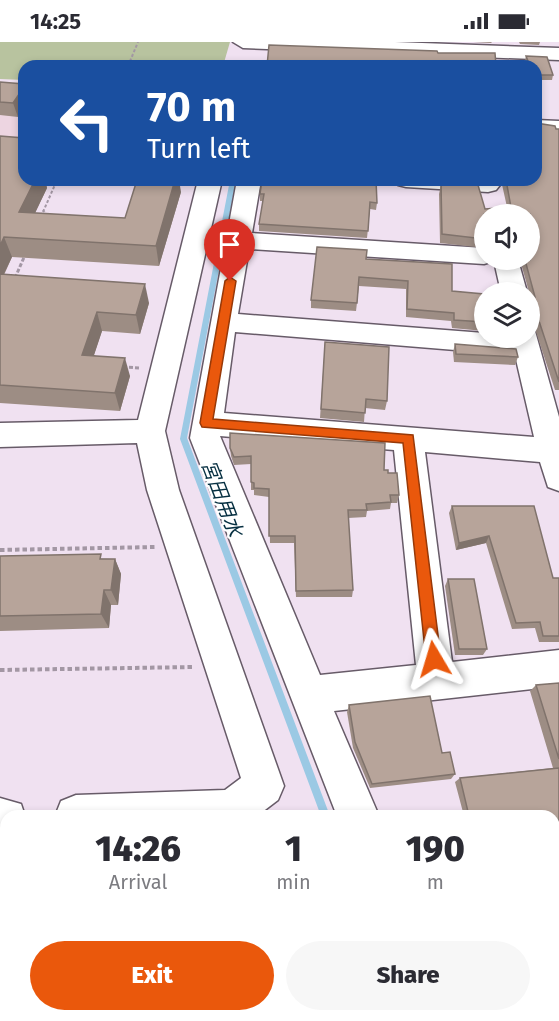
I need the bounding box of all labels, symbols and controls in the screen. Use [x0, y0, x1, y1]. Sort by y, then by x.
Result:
text: 14:25 [30, 8, 81, 35]
text: 70 m [147, 82, 236, 132]
icon: left [48, 84, 126, 162]
text: Turn left [147, 133, 250, 165]
map controls [474, 204, 540, 348]
button: sound [474, 204, 540, 270]
pin [204, 219, 255, 281]
icon: arrive [213, 228, 246, 261]
button: layers [474, 282, 540, 348]
water label: 宮田用水 [196, 456, 248, 542]
position arrow [402, 627, 466, 691]
text: 14:26 [95, 827, 181, 871]
text: 1 [285, 827, 302, 871]
text: 190 [406, 827, 465, 871]
text: Arrival [109, 870, 167, 894]
text: min [276, 870, 311, 894]
text: m [427, 870, 444, 894]
button: Exit [30, 941, 274, 1010]
button: Share [286, 941, 530, 1010]

